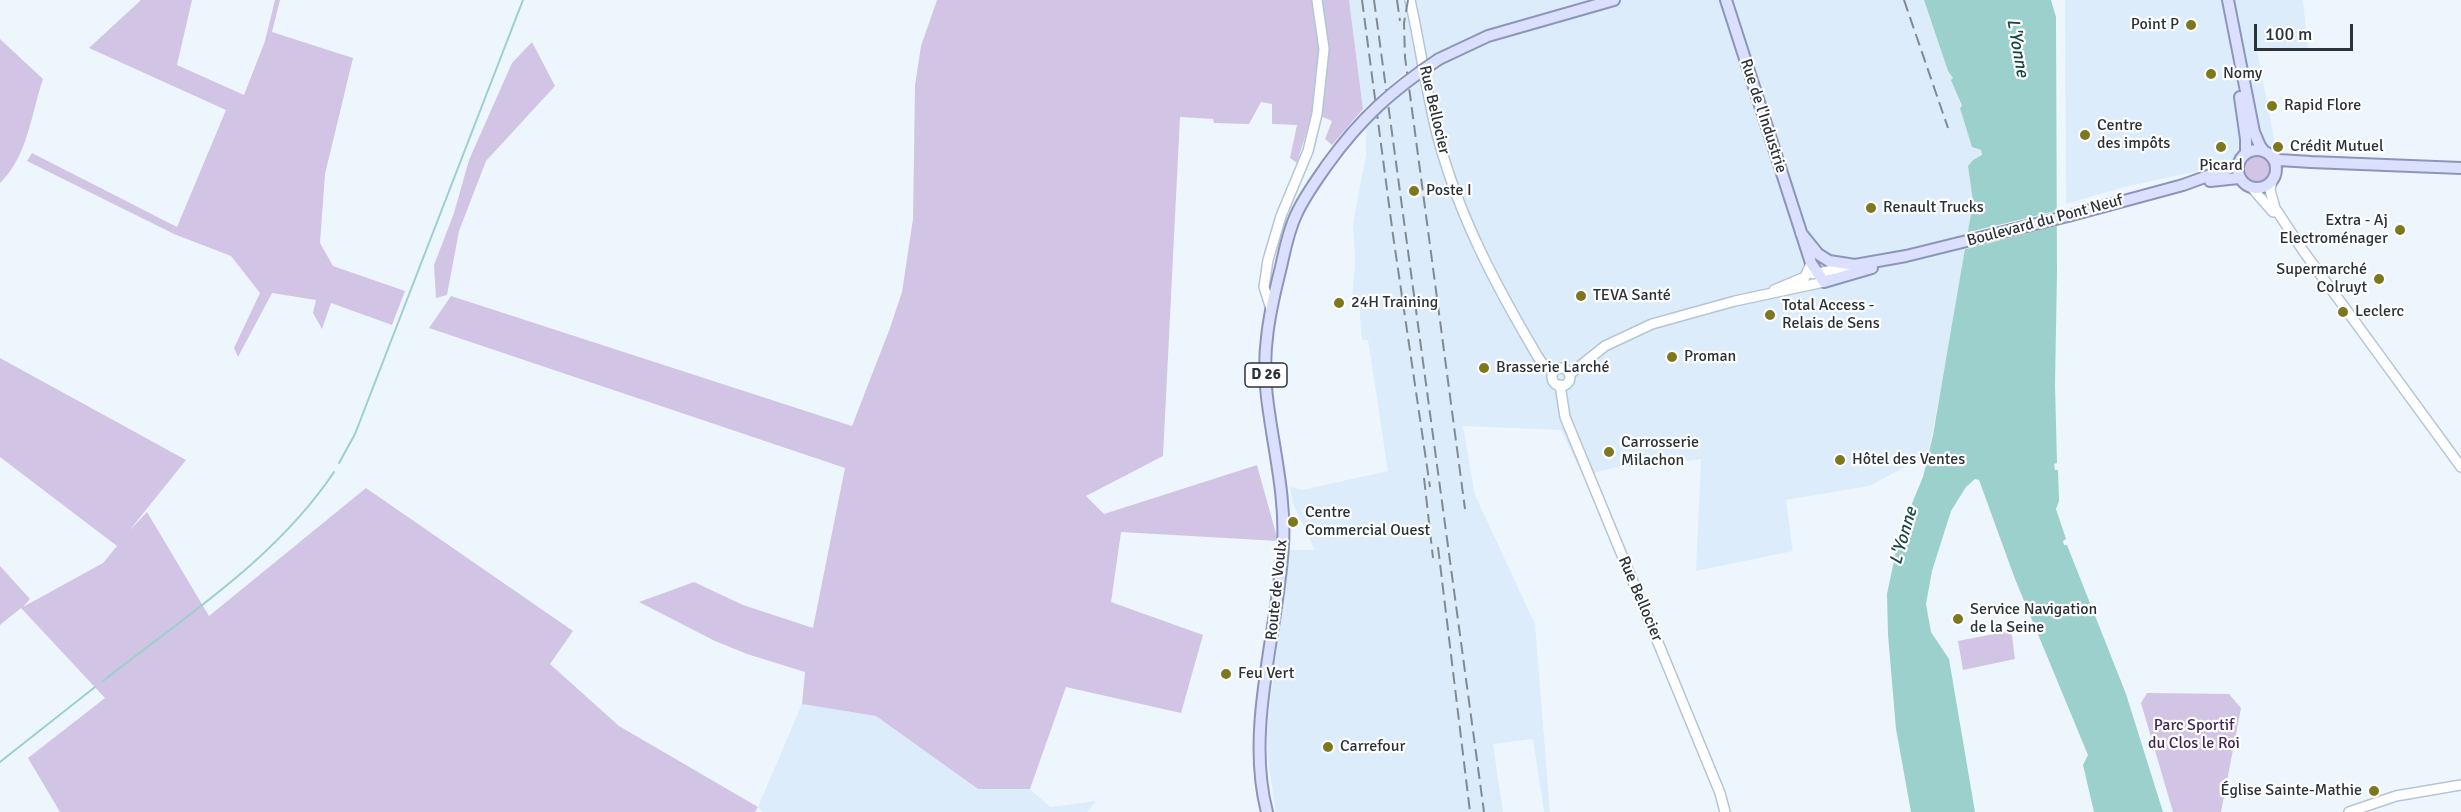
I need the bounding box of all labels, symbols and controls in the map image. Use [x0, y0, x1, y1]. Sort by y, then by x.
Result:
scale bar [2257, 12, 2356, 50]
place label: Point P [2131, 15, 2179, 35]
water label: L'Yonne [2001, 17, 2033, 79]
marker: Point P [2184, 18, 2198, 32]
text: 100 m [2265, 23, 2312, 45]
street label: Rue de l'Industrie [1736, 57, 1790, 175]
street label: Rue Bellocier [1414, 64, 1454, 156]
place label: Nomy [2223, 64, 2262, 84]
marker: Nomy [2204, 67, 2218, 81]
place label: Rapid Flore [2284, 96, 2361, 116]
marker: Rapid Flore [2265, 99, 2279, 113]
place label: Centre des impôts [2097, 116, 2170, 154]
marker: Centre des impôts [2078, 128, 2092, 142]
place label: Crédit Mutuel [2290, 137, 2384, 157]
marker: Picard [2214, 140, 2228, 154]
marker: Crédit Mutuel [2271, 140, 2285, 154]
place label: Picard [2199, 156, 2243, 176]
place label: Poste I [1426, 181, 1472, 201]
marker: Poste I [1407, 184, 1421, 198]
street label: Boulevard du Pont Neuf [1965, 191, 2125, 251]
place label: Renault Trucks [1883, 198, 1984, 218]
marker: Renault Trucks [1864, 201, 1878, 215]
place label: Extra - Aj Electroménager [2279, 211, 2388, 249]
marker: Extra - Aj Electroménager [2393, 223, 2407, 237]
place label: Supermarché Colruyt [2276, 260, 2367, 298]
marker: Supermarché Colruyt [2372, 272, 2386, 286]
place label: TEVA Santé [1593, 286, 1671, 306]
marker: TEVA Santé [1574, 289, 1588, 303]
place label: 24H Training [1351, 293, 1438, 313]
marker: 24H Training [1332, 296, 1346, 310]
place label: Total Access - Relais de Sens [1782, 296, 1880, 334]
place label: Leclerc [2355, 302, 2404, 322]
marker: Leclerc [2336, 305, 2350, 319]
marker: Total Access - Relais de Sens [1763, 308, 1777, 322]
place label: Proman [1684, 347, 1736, 367]
marker: Proman [1665, 350, 1679, 364]
place label: Brasserie Larché [1496, 358, 1610, 378]
marker: Brasserie Larché [1477, 361, 1491, 375]
road number: D 26 [1245, 363, 1287, 387]
place label: Carrosserie Milachon [1621, 433, 1699, 471]
marker: Carrosserie Milachon [1602, 445, 1616, 459]
place label: Hôtel des Ventes [1852, 450, 1965, 470]
marker: Hôtel des Ventes [1833, 453, 1847, 467]
place label: Centre Commercial Ouest [1305, 503, 1430, 541]
water label: L'Yonne [1885, 505, 1923, 567]
marker: Centre Commercial Ouest [1286, 515, 1300, 529]
street label: Route de Voulx [1262, 539, 1292, 641]
street label: Rue Bellocier [1613, 554, 1667, 644]
place label: Service Navigation de la Seine [1970, 600, 2097, 638]
marker: Service Navigation de la Seine [1951, 612, 1965, 626]
place label: Feu Vert [1238, 664, 1294, 684]
marker: Feu Vert [1219, 667, 1233, 681]
park label: Parc Sportif du Clos le Roi [2148, 716, 2240, 754]
place label: Carrefour [1340, 737, 1405, 757]
marker: Carrefour [1321, 740, 1335, 754]
place label: Église Sainte-Mathie [2221, 781, 2362, 801]
marker: Église Sainte-Mathie [2367, 784, 2381, 798]

